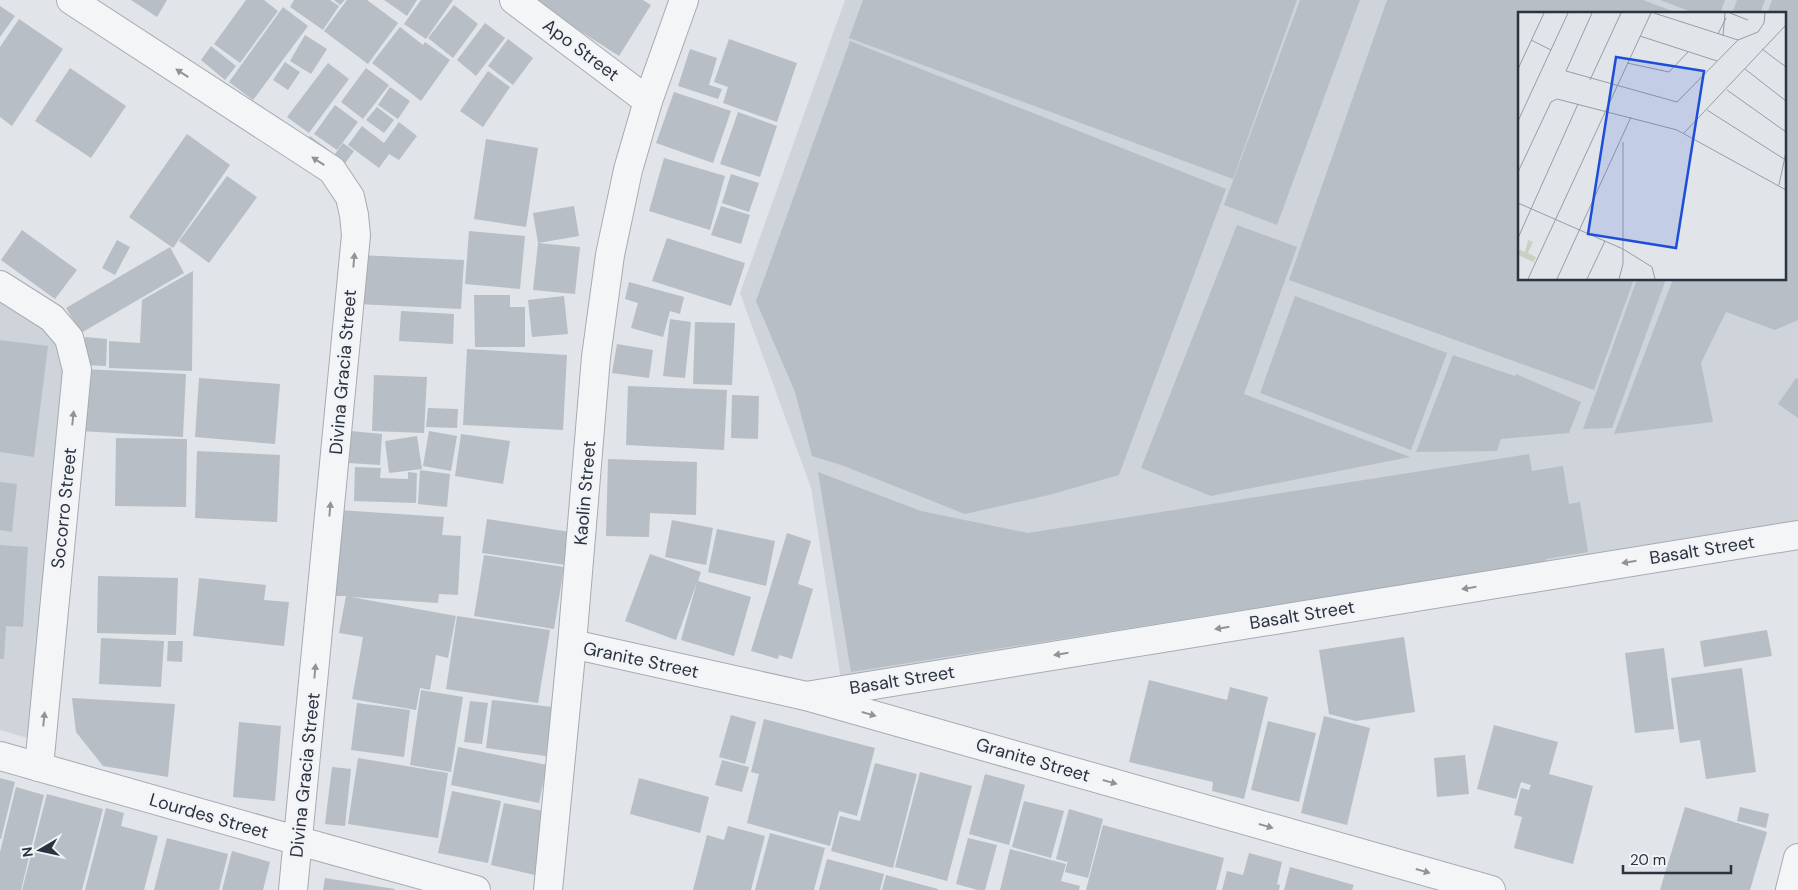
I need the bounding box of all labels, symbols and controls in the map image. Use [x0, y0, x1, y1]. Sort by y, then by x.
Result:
inset map [1518, 12, 1786, 280]
street label: Apo Street [538, 13, 624, 87]
one-way arrow [175, 68, 189, 77]
one-way arrow [312, 156, 325, 166]
one-way arrow [350, 252, 358, 268]
street label: Divina Gracia Street [324, 288, 362, 456]
one-way arrow [69, 410, 77, 426]
street label: Kaolin Street [568, 440, 602, 546]
street label: Socorro Street [46, 446, 82, 570]
one-way arrow [326, 501, 334, 517]
street label: Basalt Street [1648, 530, 1756, 570]
one-way arrow [1621, 558, 1637, 566]
one-way arrow [1460, 584, 1476, 592]
street label: Basalt Street [1248, 595, 1356, 635]
one-way arrow [1213, 624, 1229, 632]
street label: Granite Street [581, 636, 701, 684]
one-way arrow [1053, 650, 1069, 658]
street label: Basalt Street [848, 660, 956, 700]
one-way arrow [311, 663, 319, 679]
street label: Divina Gracia Street [284, 691, 326, 859]
one-way arrow [862, 710, 877, 718]
one-way arrow [40, 711, 48, 727]
street label: Granite Street [973, 732, 1093, 788]
one-way arrow [1102, 778, 1118, 786]
street label: Lourdes Street [147, 788, 271, 844]
one-way arrow [1259, 823, 1274, 831]
north arrow [15, 825, 65, 875]
scale bar [1623, 842, 1730, 874]
text: N [17, 846, 37, 858]
text: 20 m [1630, 850, 1666, 870]
one-way arrow [1415, 867, 1430, 875]

